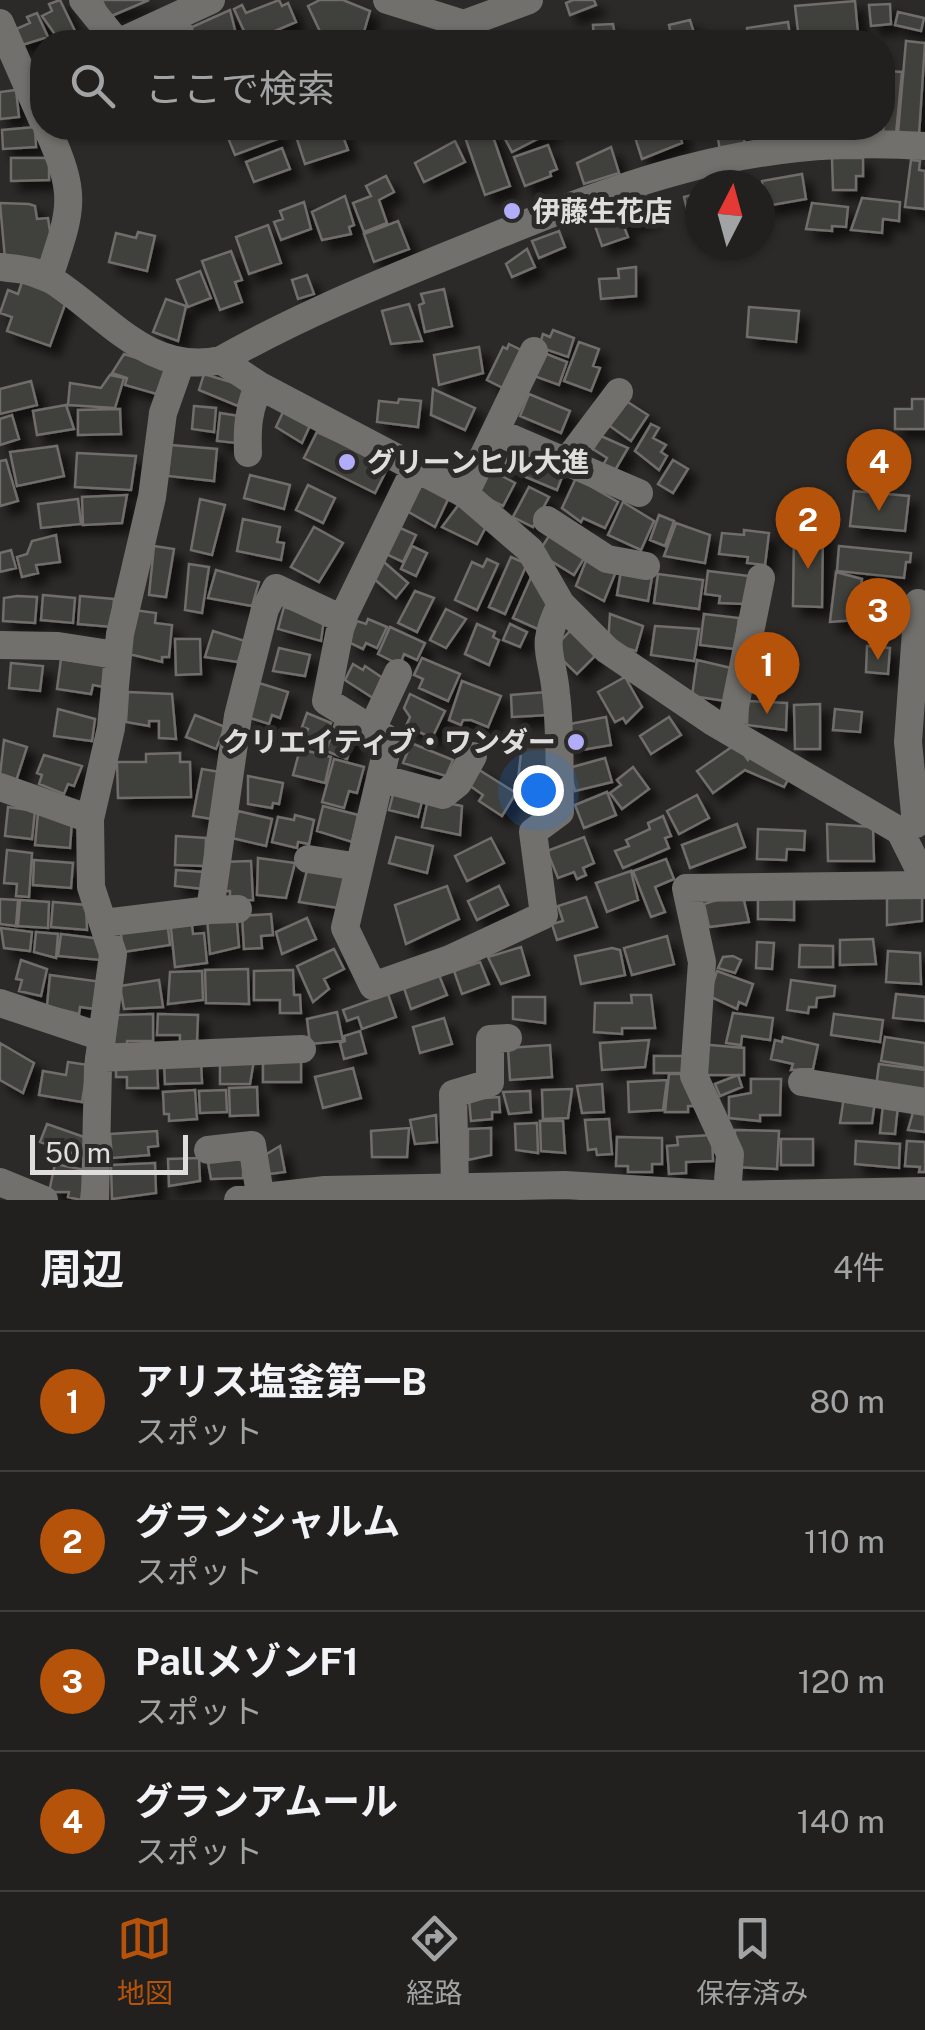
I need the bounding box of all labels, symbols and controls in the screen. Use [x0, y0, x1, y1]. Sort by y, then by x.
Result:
search box [30, 30, 895, 140]
icon: search [65, 58, 120, 113]
text: ここで検索 [145, 66, 335, 111]
north arrow [685, 170, 775, 260]
place label: 伊藤生花店 [532, 194, 672, 227]
marker: 伊藤生花店 [501, 200, 523, 222]
pin: 4 [846, 428, 912, 511]
place label: グリーンヒル大進 [367, 445, 590, 478]
marker: グリーンヒル大進 [336, 451, 358, 473]
pin: 2 [776, 486, 840, 569]
pin: 3 [846, 578, 910, 660]
pin: 1 [734, 632, 800, 714]
place label: クリエイティブ・ワンダー [222, 725, 556, 758]
marker: クリエイティブ・ワンダー [565, 731, 587, 753]
your location [513, 765, 564, 816]
scale bar [30, 1130, 188, 1174]
text: 50 m [45, 1136, 111, 1169]
text: 周辺 [40, 1244, 124, 1293]
text: 4件 [833, 1249, 885, 1286]
text: アリス塩釜第一B [135, 1359, 427, 1404]
text: 1 [66, 1383, 79, 1420]
text: 80 m [809, 1383, 885, 1420]
text: スポット [135, 1413, 263, 1450]
text: グランシャルム [135, 1499, 400, 1544]
text: 2 [62, 1523, 83, 1560]
text: 110 m [804, 1523, 885, 1560]
text: スポット [135, 1553, 263, 1590]
text: PallメゾンF1 [135, 1639, 359, 1684]
text: 3 [62, 1663, 83, 1700]
text: 120 m [798, 1663, 885, 1700]
text: スポット [135, 1693, 263, 1730]
text: グランアムール [135, 1779, 398, 1824]
text: 4 [62, 1803, 83, 1840]
text: 140 m [797, 1803, 885, 1840]
text: スポット [135, 1833, 263, 1870]
tab: 地図 [117, 1911, 173, 2011]
tab: 経路 [406, 1911, 462, 2011]
tab: 保存済み [696, 1911, 808, 2011]

